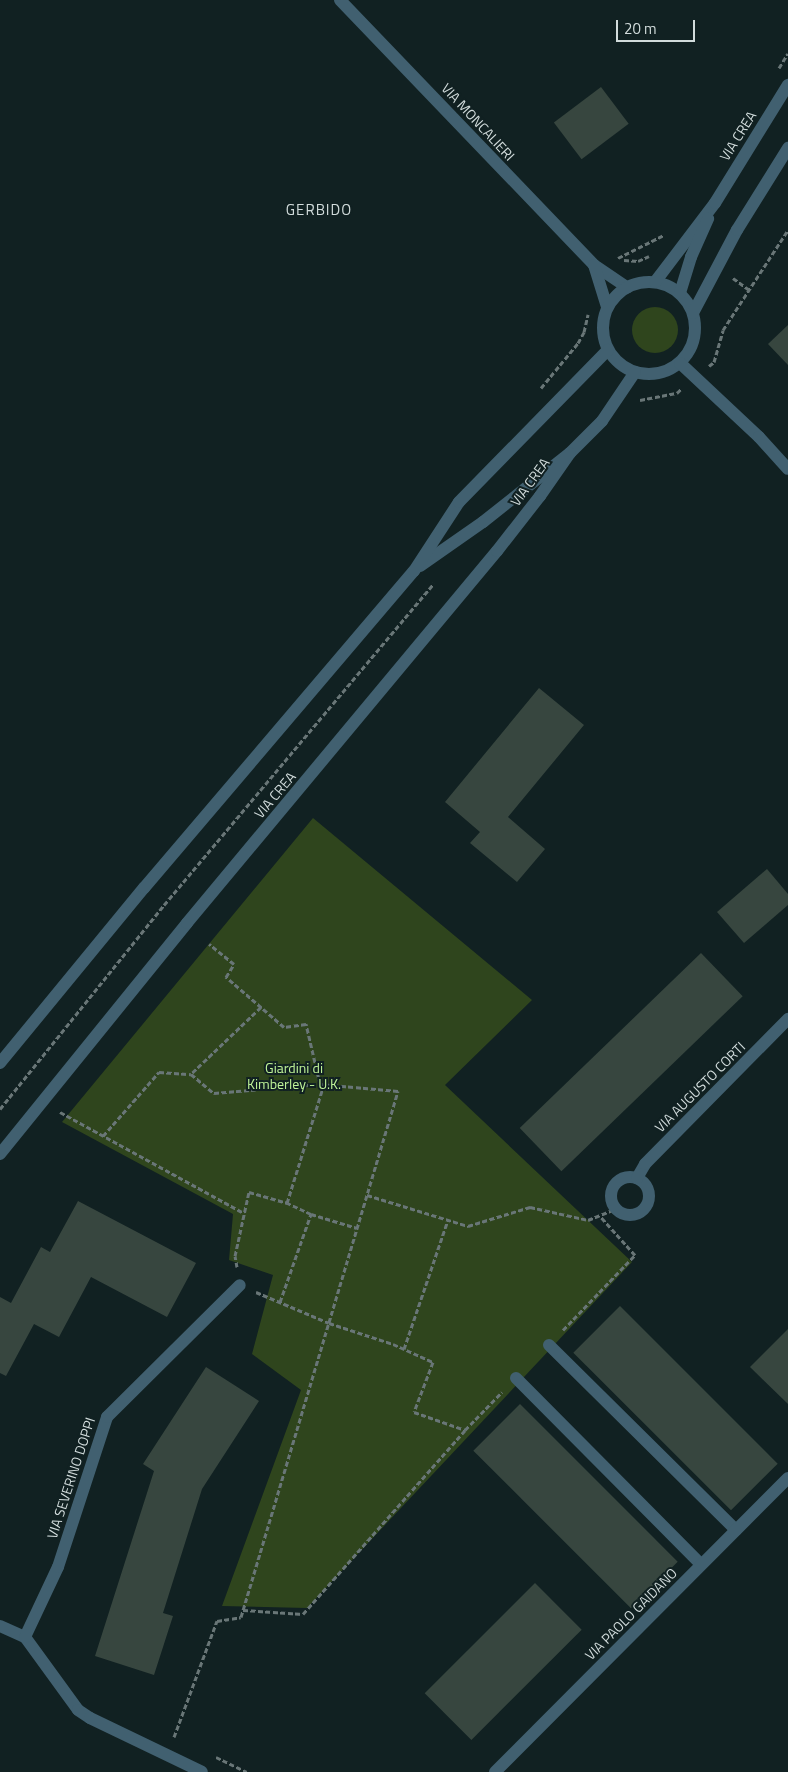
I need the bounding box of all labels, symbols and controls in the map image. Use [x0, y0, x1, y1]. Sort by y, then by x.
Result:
scale bar [618, 10, 697, 42]
text: 20 m [624, 17, 657, 40]
street label: VIA MONCALIERI [438, 80, 518, 164]
street label: VIA CREA [716, 108, 760, 164]
district label: GERBIDO [285, 201, 353, 219]
street label: VIA CREA [507, 455, 553, 509]
street label: VIA CREA [251, 768, 299, 822]
street label: VIA AUGUSTO CORTI [651, 1038, 749, 1136]
park label: Giardini di Kimberley - U.K. [247, 1060, 341, 1092]
street label: VIA SEVERINO DOPPI [43, 1415, 99, 1541]
street label: VIA PAOLO GAIDANO [581, 1564, 681, 1664]

